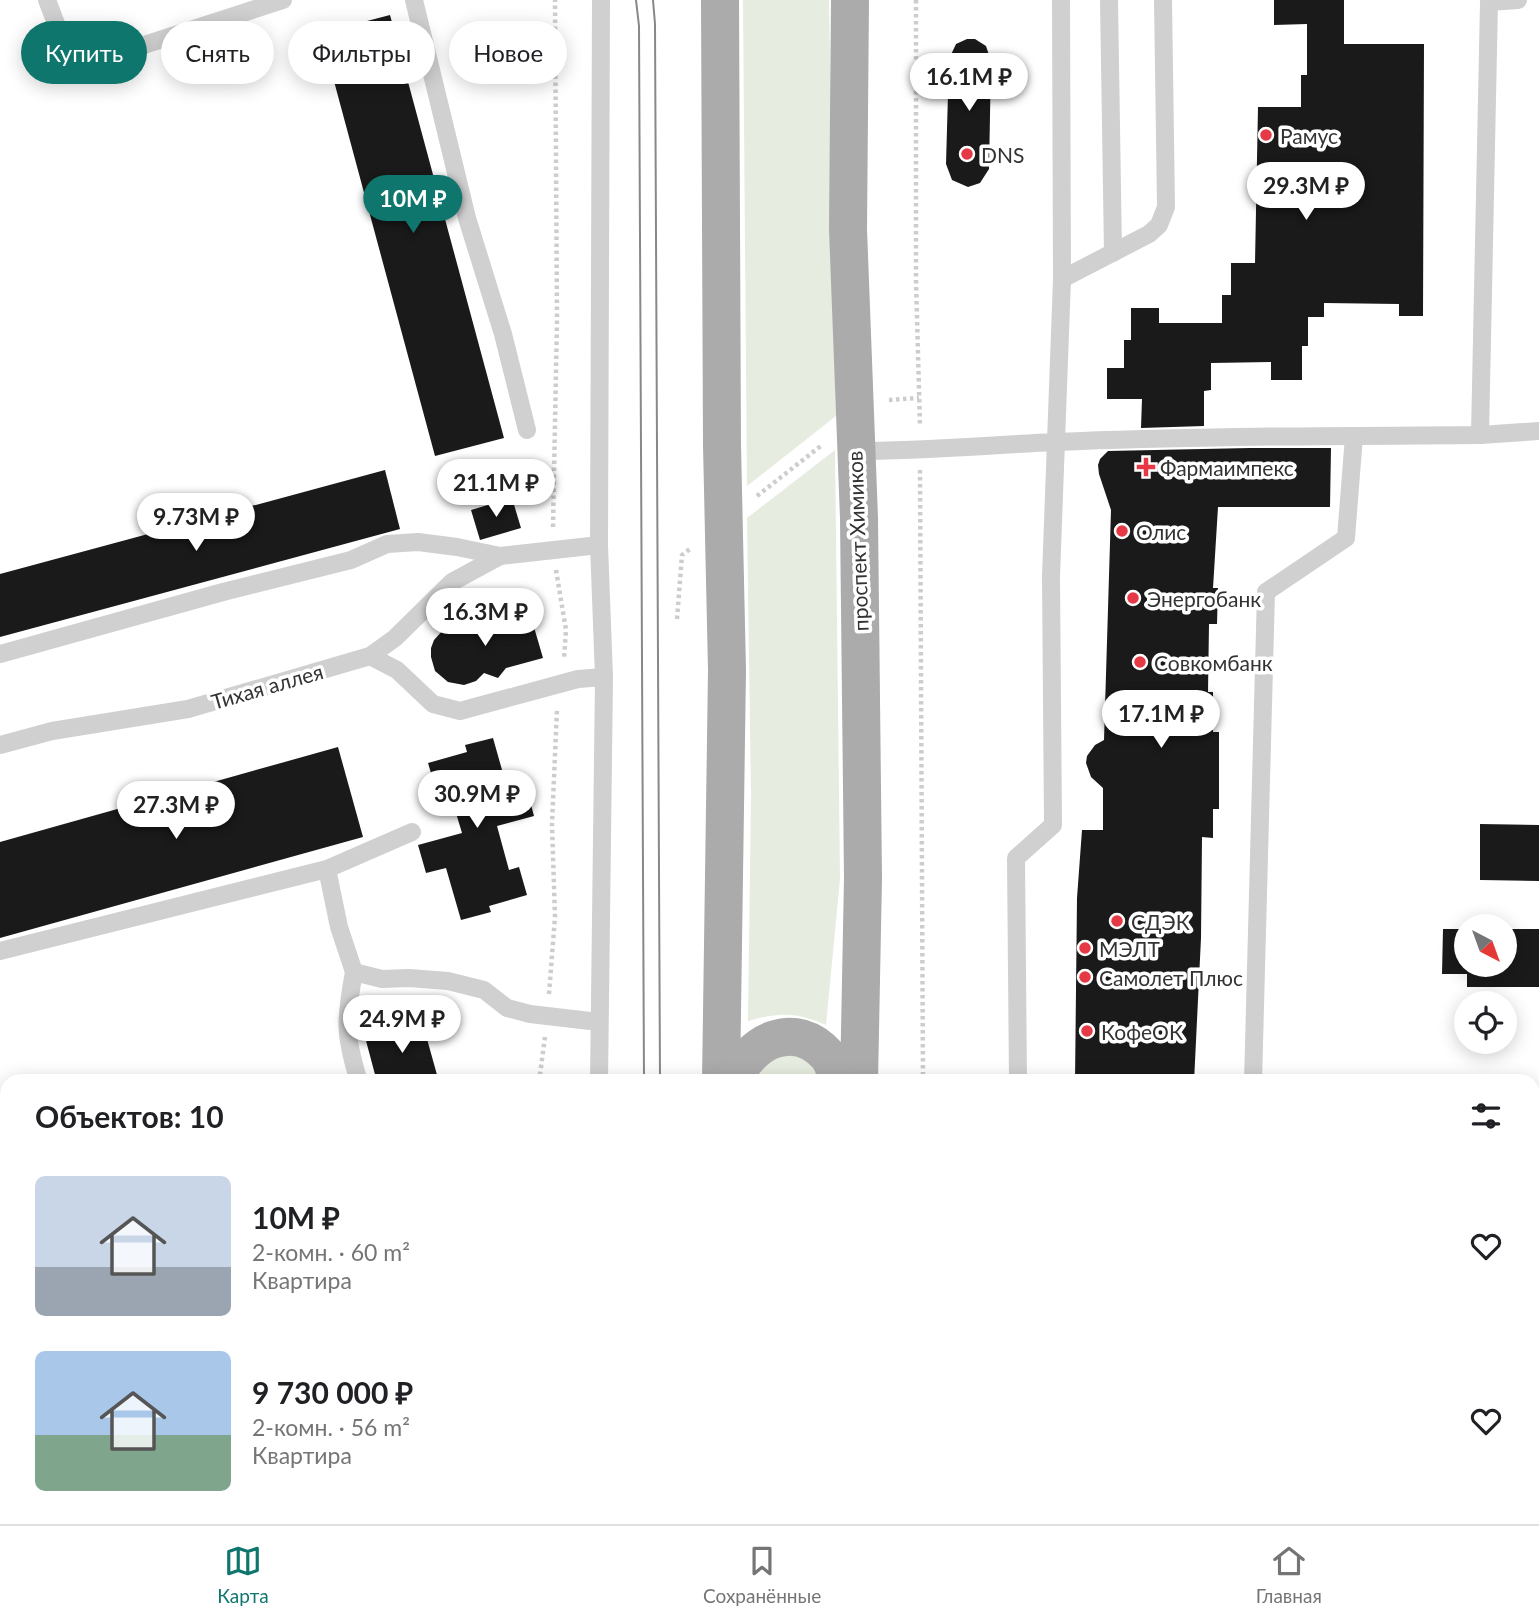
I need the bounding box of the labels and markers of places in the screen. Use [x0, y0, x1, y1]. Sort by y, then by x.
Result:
pin: 16.1M ₽ [904, 54, 1034, 113]
place label: Рамус [1280, 123, 1338, 148]
marker: Рамус [1258, 127, 1274, 143]
place label: DNS [981, 142, 1024, 167]
marker: DNS [959, 146, 975, 162]
pin: 29.3M ₽ [1241, 162, 1371, 222]
pin: 10M ₽ [364, 176, 462, 235]
place label: Фармаимпекс [1160, 455, 1294, 480]
marker: Фармаимпекс [1138, 459, 1154, 475]
pin: 21.1M ₽ [431, 460, 561, 519]
pin: 9.73M ₽ [131, 494, 261, 553]
place label: Олис [1136, 519, 1186, 544]
marker: Олис [1114, 523, 1130, 539]
place label: Энергобанк [1147, 586, 1261, 611]
pin: 16.3M ₽ [420, 588, 550, 648]
marker: Энергобанк [1125, 590, 1141, 606]
place label: Совкомбанк [1154, 650, 1273, 675]
marker: Совкомбанк [1132, 654, 1148, 670]
pin: 17.1M ₽ [1096, 690, 1226, 750]
pin: 30.9M ₽ [412, 770, 542, 830]
pin: 27.3M ₽ [111, 782, 241, 841]
place label: СДЭК [1131, 909, 1190, 934]
marker: СДЭК [1109, 913, 1125, 929]
place label: МЭЛТ [1099, 936, 1160, 961]
marker: МЭЛТ [1077, 940, 1093, 956]
place label: Самолет Плюс [1099, 965, 1243, 990]
marker: Самолет Плюс [1077, 969, 1093, 985]
pin: 24.9M ₽ [337, 996, 467, 1055]
place label: КофеОК [1101, 1019, 1183, 1044]
marker: КофеОК [1079, 1023, 1095, 1039]

